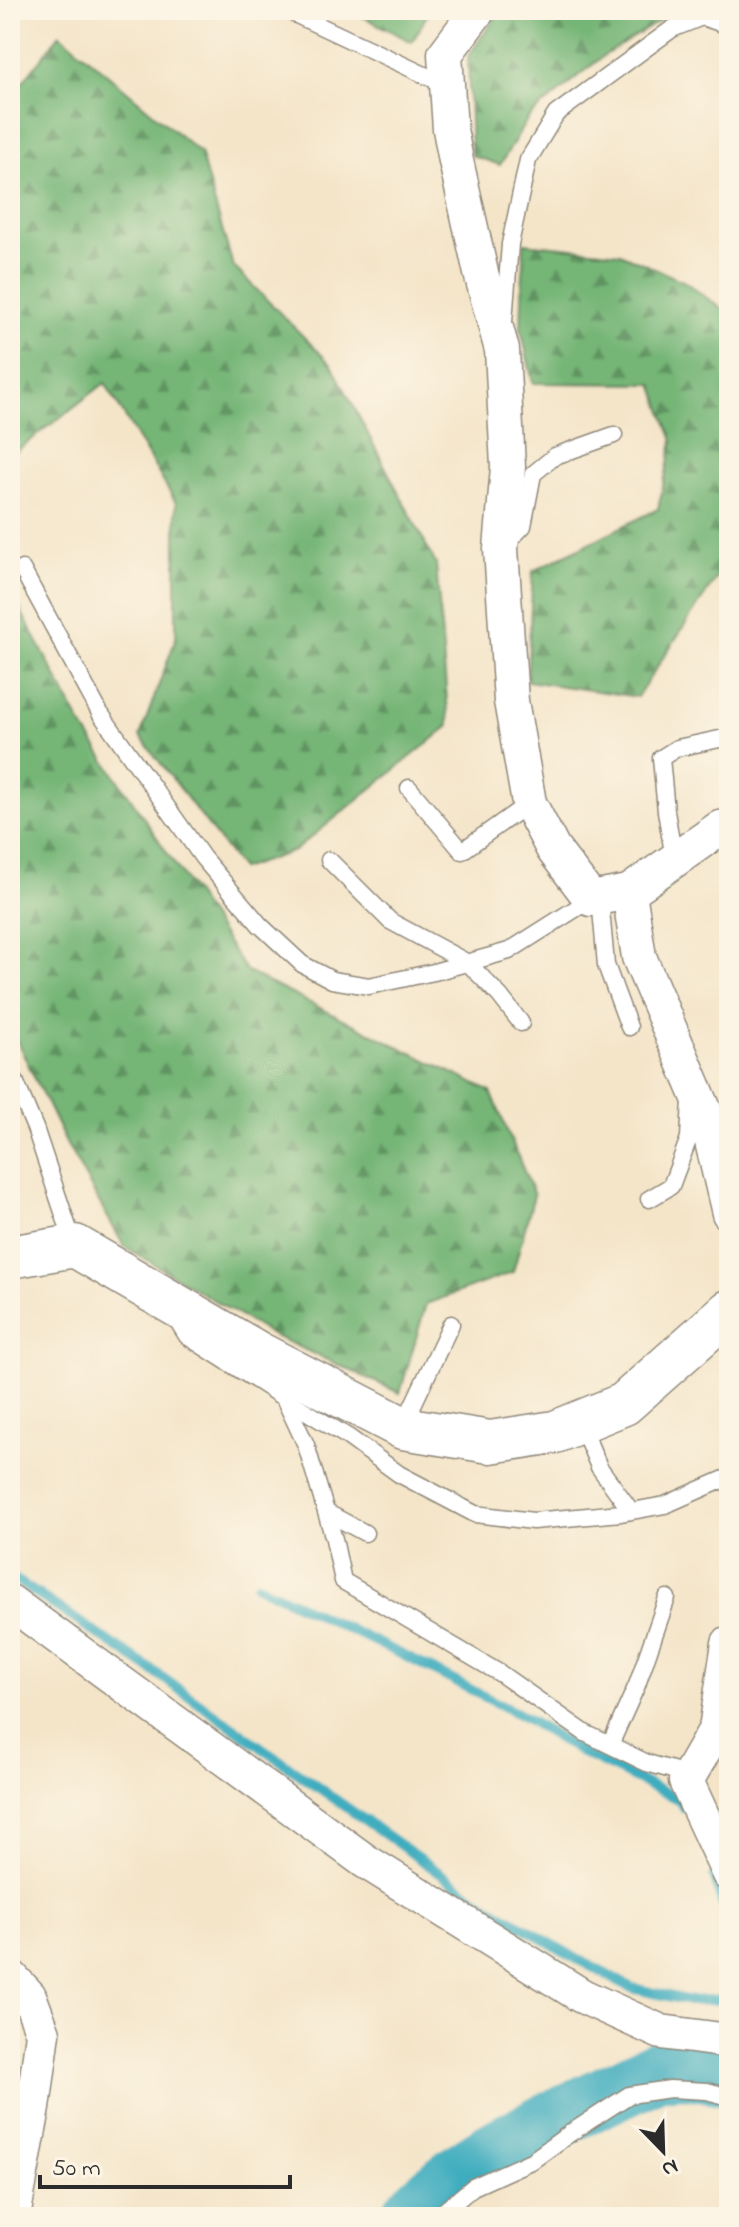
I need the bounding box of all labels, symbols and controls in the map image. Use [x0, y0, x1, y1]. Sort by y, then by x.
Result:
north arrow [623, 2111, 703, 2191]
scale bar [40, 2139, 290, 2189]
text: N [657, 2149, 683, 2184]
text: 50 m [52, 2152, 101, 2187]

